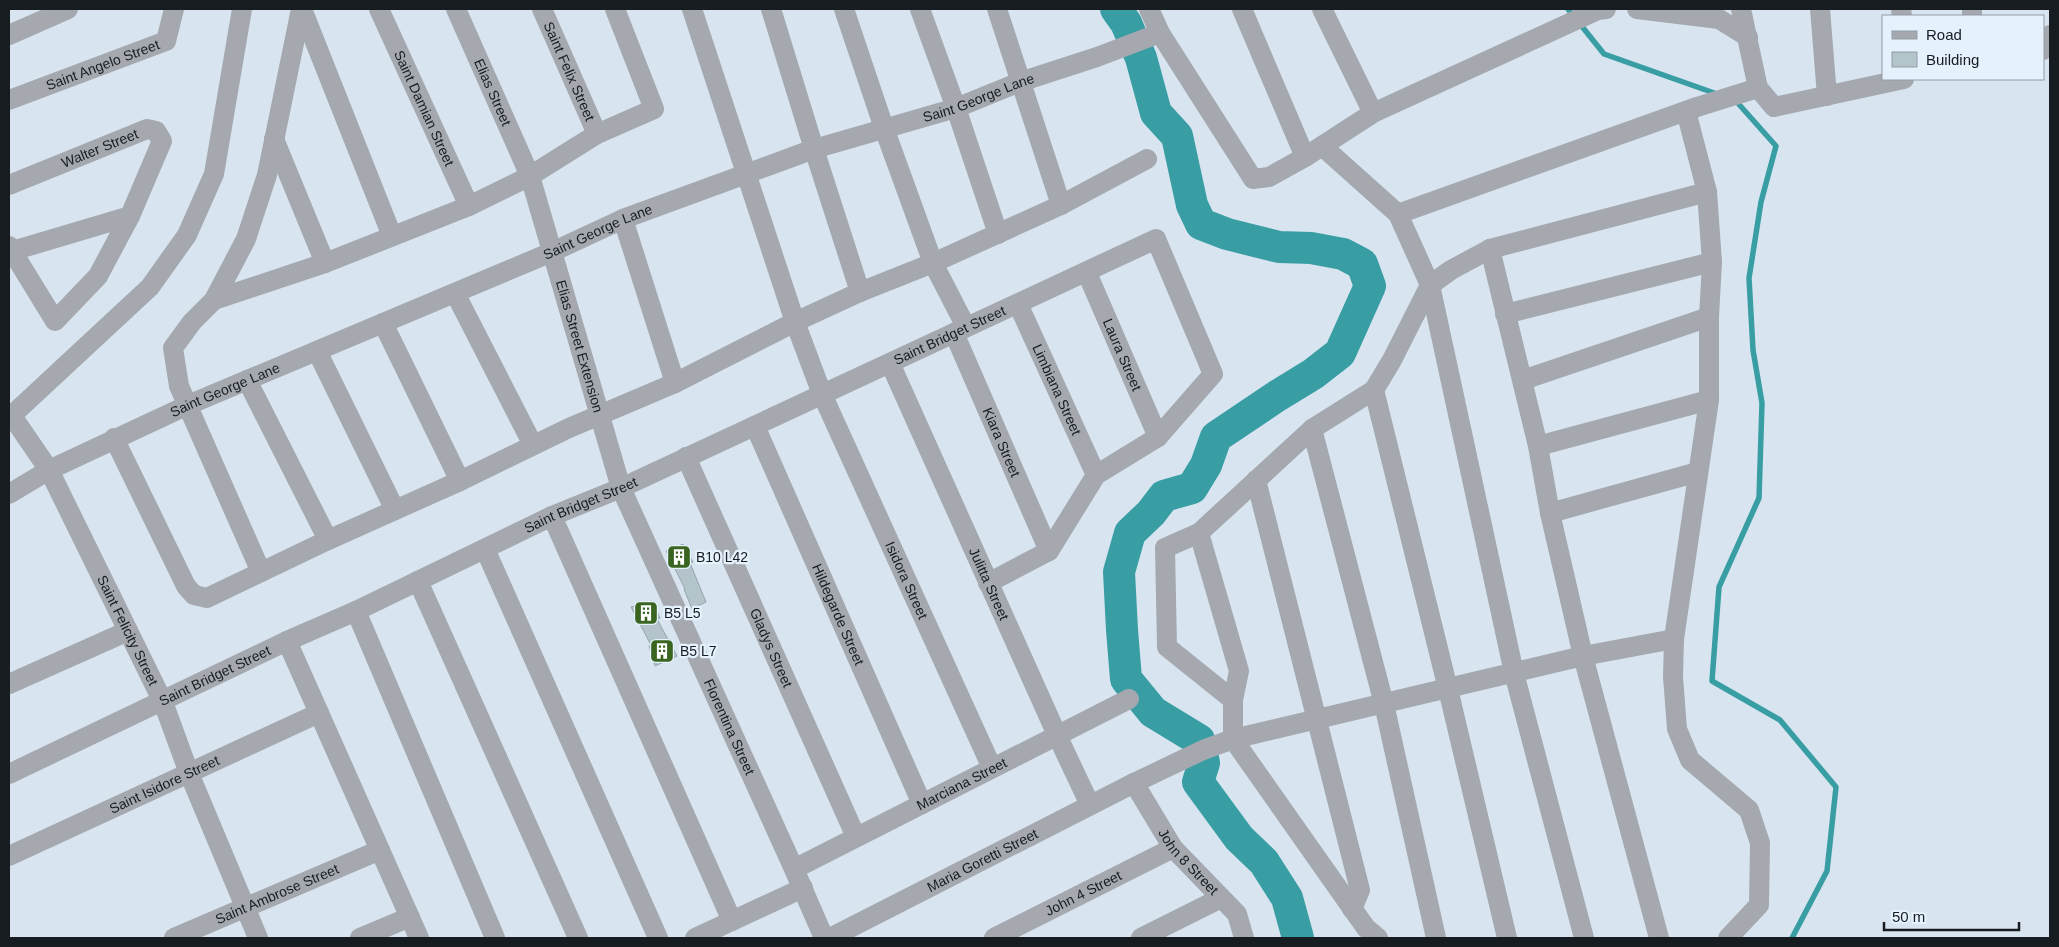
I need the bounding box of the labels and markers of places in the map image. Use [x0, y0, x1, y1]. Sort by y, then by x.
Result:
building icon: B10 L42 [666, 544, 692, 570]
place label: B10 L42 [696, 549, 748, 565]
building icon: B5 L5 [633, 600, 659, 626]
place label: B5 L5 [664, 605, 701, 621]
building icon: B5 L7 [649, 638, 675, 664]
place label: B5 L7 [680, 643, 717, 659]

